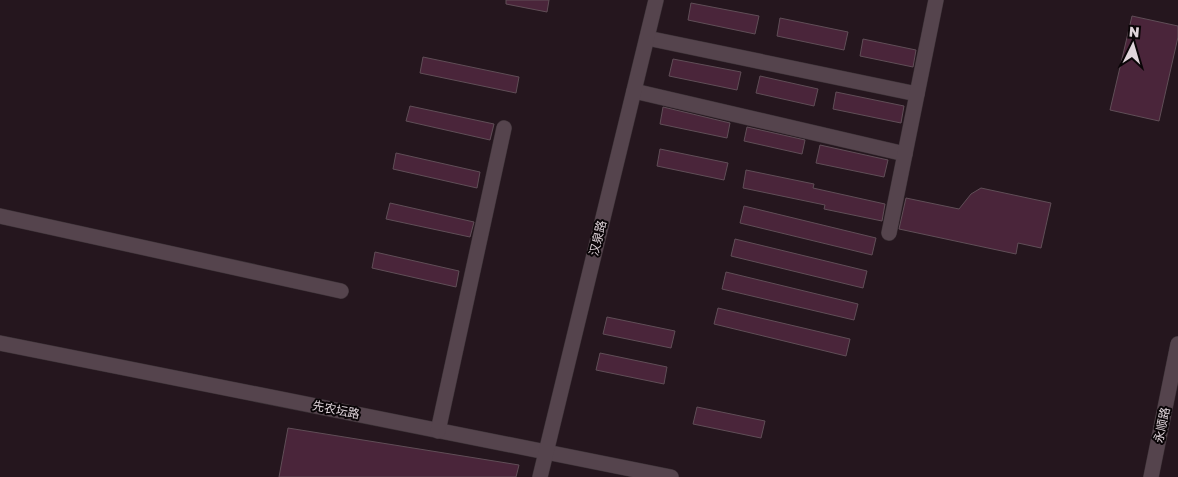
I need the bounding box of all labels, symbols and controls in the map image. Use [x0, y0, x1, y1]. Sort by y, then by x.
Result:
north arrow [1108, 20, 1158, 70]
text: N [1128, 23, 1140, 40]
street label: 汉泉路 [586, 219, 609, 257]
street label: 先农坛路 [311, 398, 361, 421]
street label: 永顺路 [1150, 406, 1173, 444]

